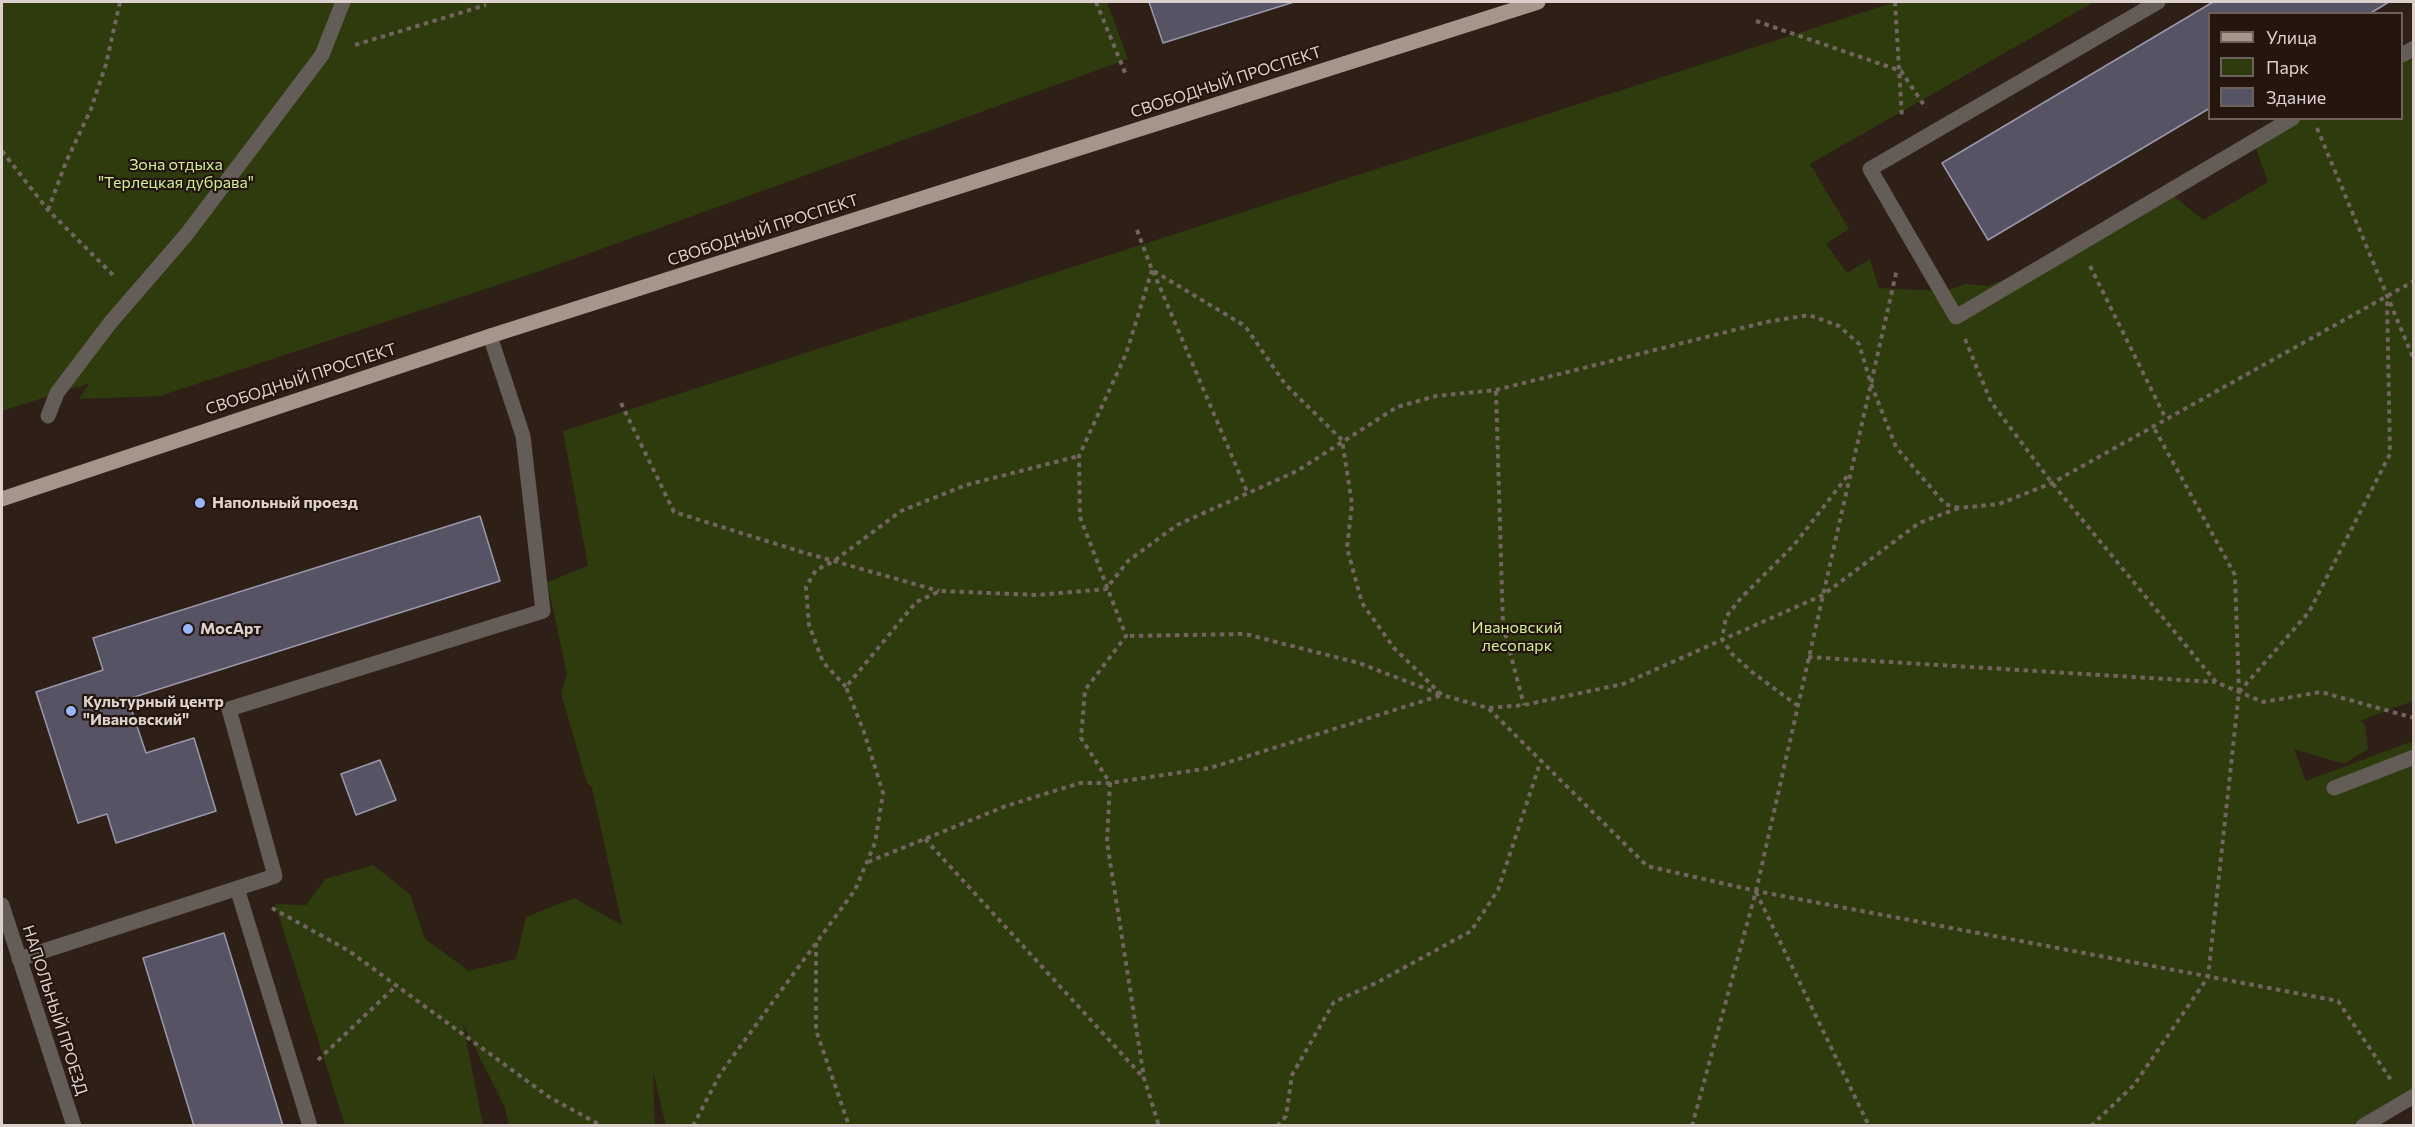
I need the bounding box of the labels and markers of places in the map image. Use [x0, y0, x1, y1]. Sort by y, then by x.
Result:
place label: Напольный проезд [212, 493, 358, 513]
marker: Напольный проезд [193, 496, 207, 510]
place label: МосАрт [200, 619, 261, 639]
marker: МосАрт [181, 622, 195, 636]
place label: Культурный центр "Ивановский" [83, 692, 224, 730]
marker: Культурный центр "Ивановский" [64, 704, 78, 718]

